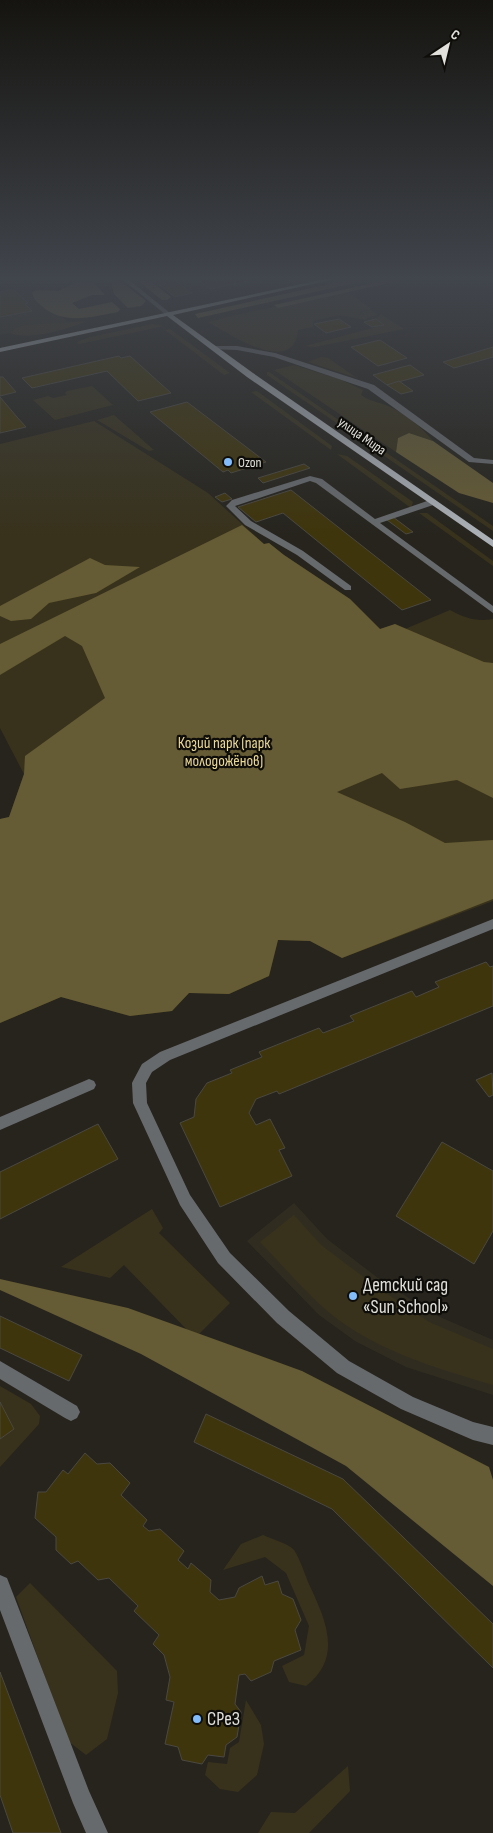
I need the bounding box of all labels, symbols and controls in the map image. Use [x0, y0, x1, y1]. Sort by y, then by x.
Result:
north arrow [423, 20, 473, 70]
text: С [447, 26, 463, 44]
street label: улица Мира [335, 413, 389, 459]
place label: Ozon [238, 454, 262, 471]
marker: Ozon [222, 456, 234, 468]
park label: Козий парк (парк молодожёнов) [178, 734, 271, 771]
place label: Детский сад «Sun School» [363, 1274, 448, 1319]
marker: Детский сад «Sun School» [347, 1290, 359, 1302]
place label: СРеЗ [207, 1708, 240, 1731]
marker: СРеЗ [191, 1713, 203, 1725]

